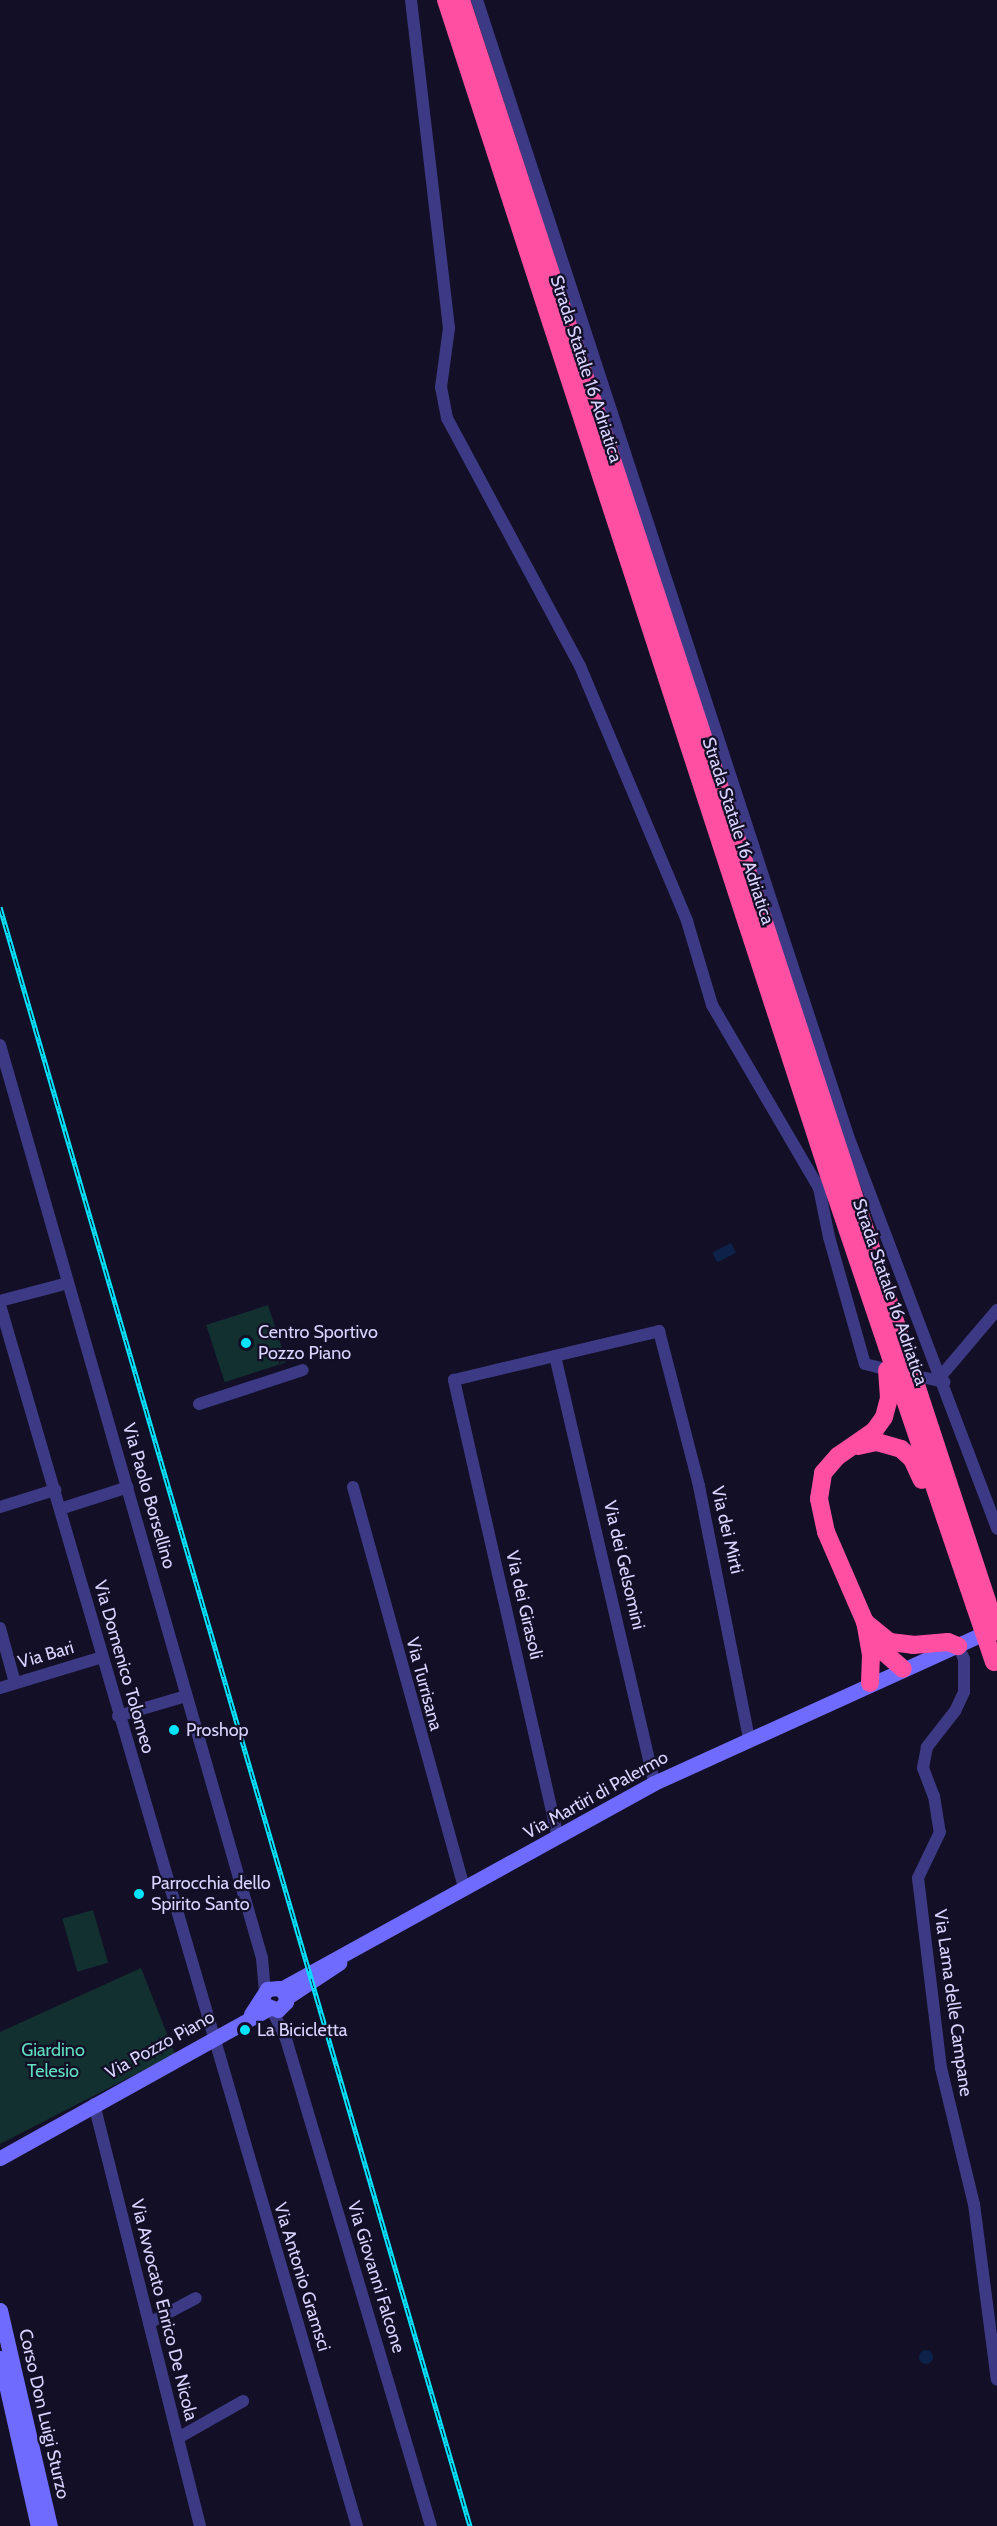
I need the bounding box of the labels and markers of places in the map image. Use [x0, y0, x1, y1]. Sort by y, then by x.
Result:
place label: Centro Sportivo Pozzo Piano [258, 1322, 378, 1364]
marker: Centro Sportivo Pozzo Piano [239, 1336, 253, 1350]
place label: Proshop [186, 1719, 249, 1741]
marker: Proshop [167, 1723, 181, 1737]
place label: Parrocchia dello Spirito Santo [151, 1873, 271, 1916]
marker: Parrocchia dello Spirito Santo [132, 1887, 146, 1901]
place label: La Bicicletta [257, 2019, 347, 2041]
marker: La Bicicletta [238, 2023, 252, 2037]

